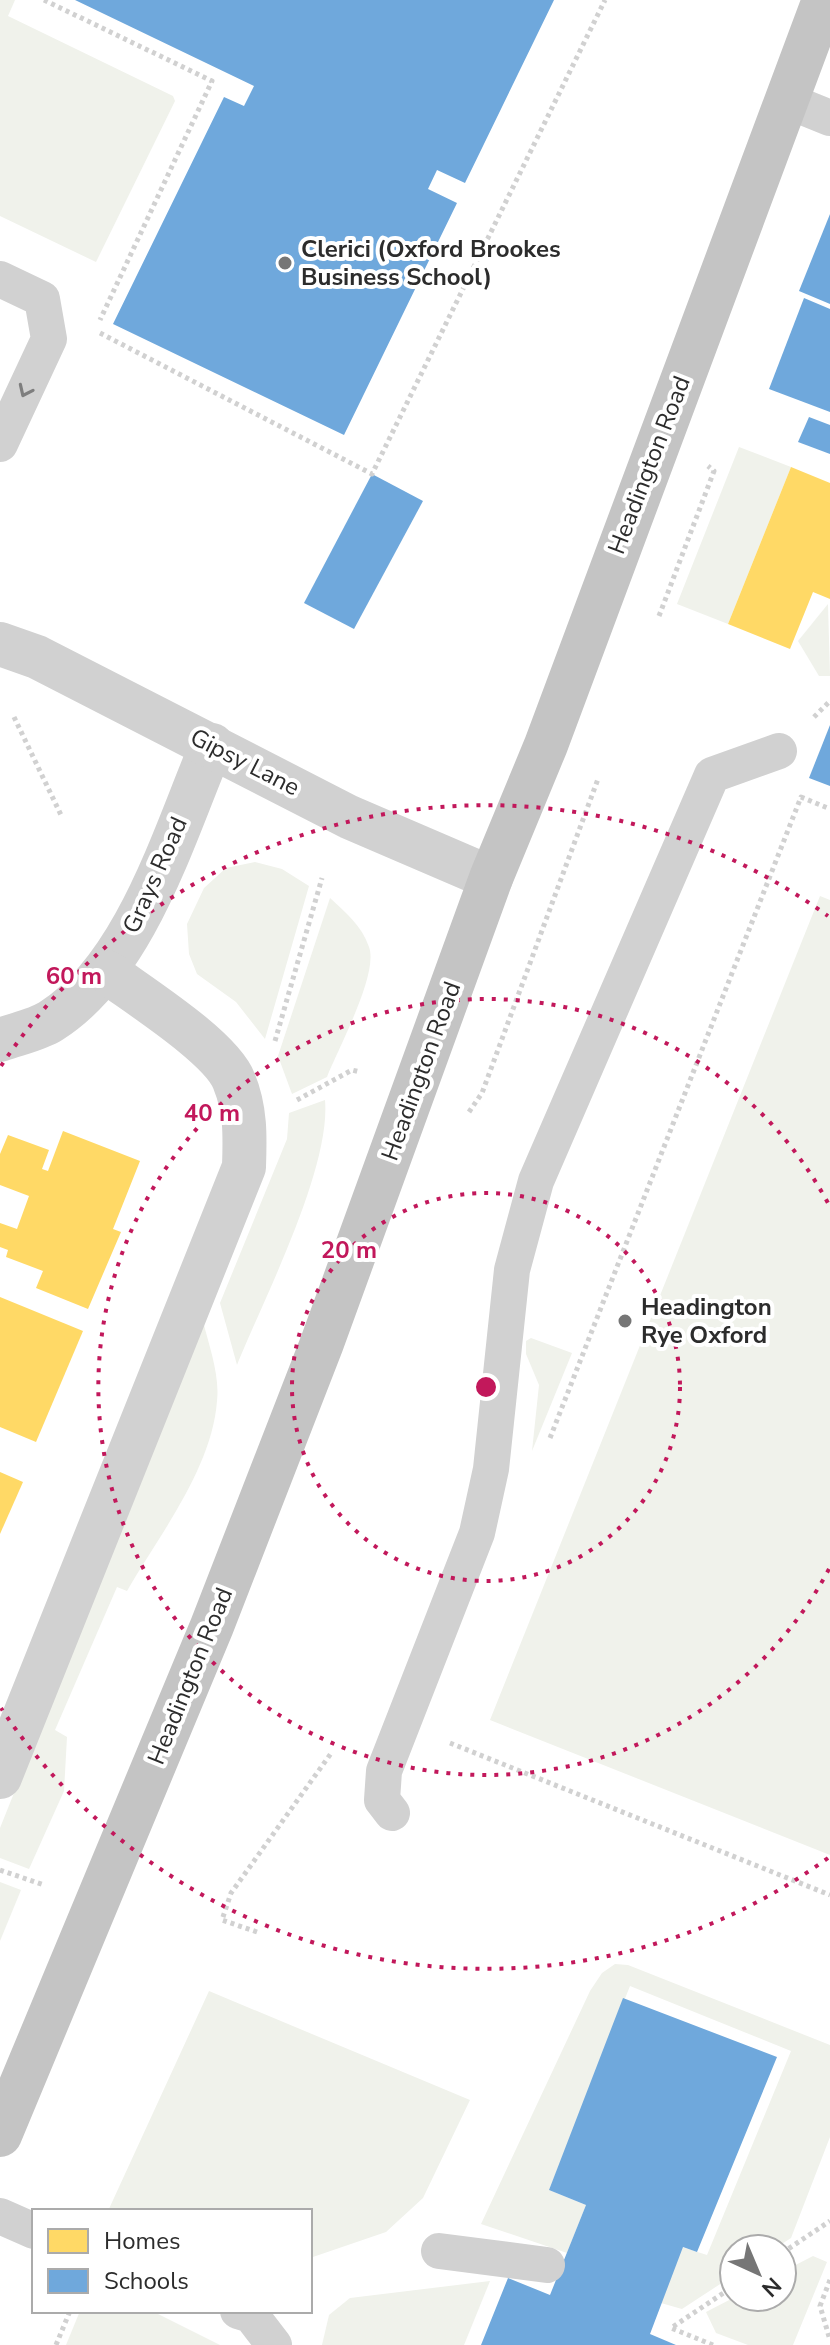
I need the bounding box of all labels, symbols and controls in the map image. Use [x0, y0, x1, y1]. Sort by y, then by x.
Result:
place label: Clerici (Oxford Brookes Business School) [301, 233, 561, 293]
marker: Clerici (Oxford Brookes Business School) [276, 254, 294, 272]
street label: Headington Road [600, 371, 698, 559]
one-way arrow [18, 383, 34, 398]
street label: Gipsy Lane [185, 721, 305, 803]
street label: Grays Road [115, 812, 195, 938]
text: 60 m [46, 960, 102, 992]
street label: Headington Road [374, 977, 468, 1165]
text: 40 m [184, 1097, 240, 1129]
text: 20 m [321, 1234, 377, 1266]
place label: Headington Rye Oxford [641, 1291, 772, 1351]
marker: Headington Rye Oxford [616, 1312, 634, 1330]
centre of rings [472, 1373, 500, 1401]
street label: Headington Road [140, 1583, 240, 1769]
legend [32, 2209, 312, 2313]
text: Homes [104, 2225, 180, 2257]
north arrow [718, 2233, 798, 2313]
text: Schools [104, 2265, 189, 2297]
text: N [755, 2270, 788, 2303]

